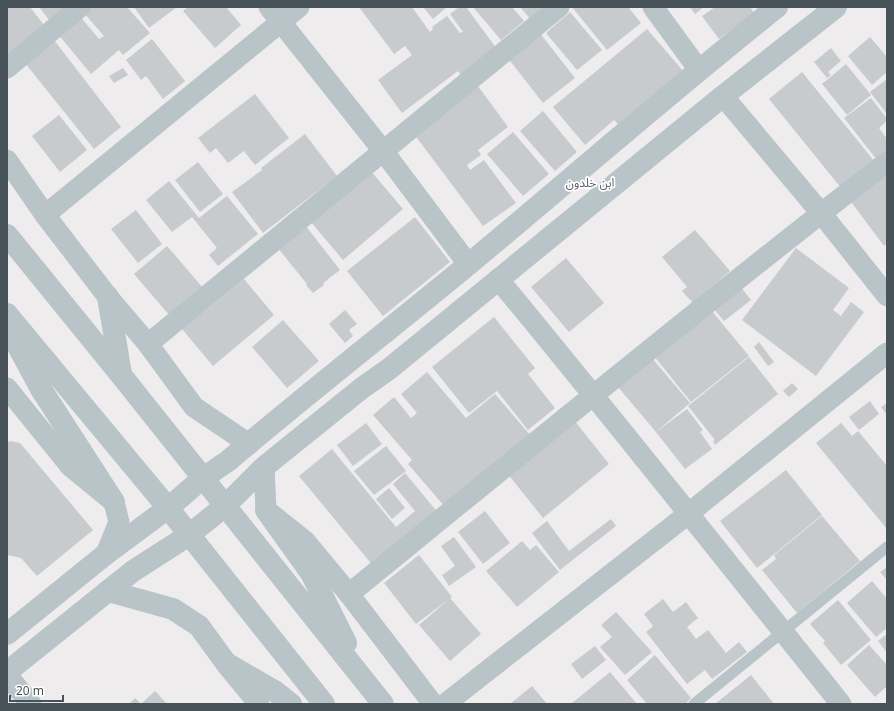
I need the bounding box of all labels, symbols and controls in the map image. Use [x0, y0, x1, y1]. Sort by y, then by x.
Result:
district label: ابن خلدون [566, 174, 614, 191]
scale bar [10, 677, 63, 703]
text: 20 m [16, 682, 44, 699]

